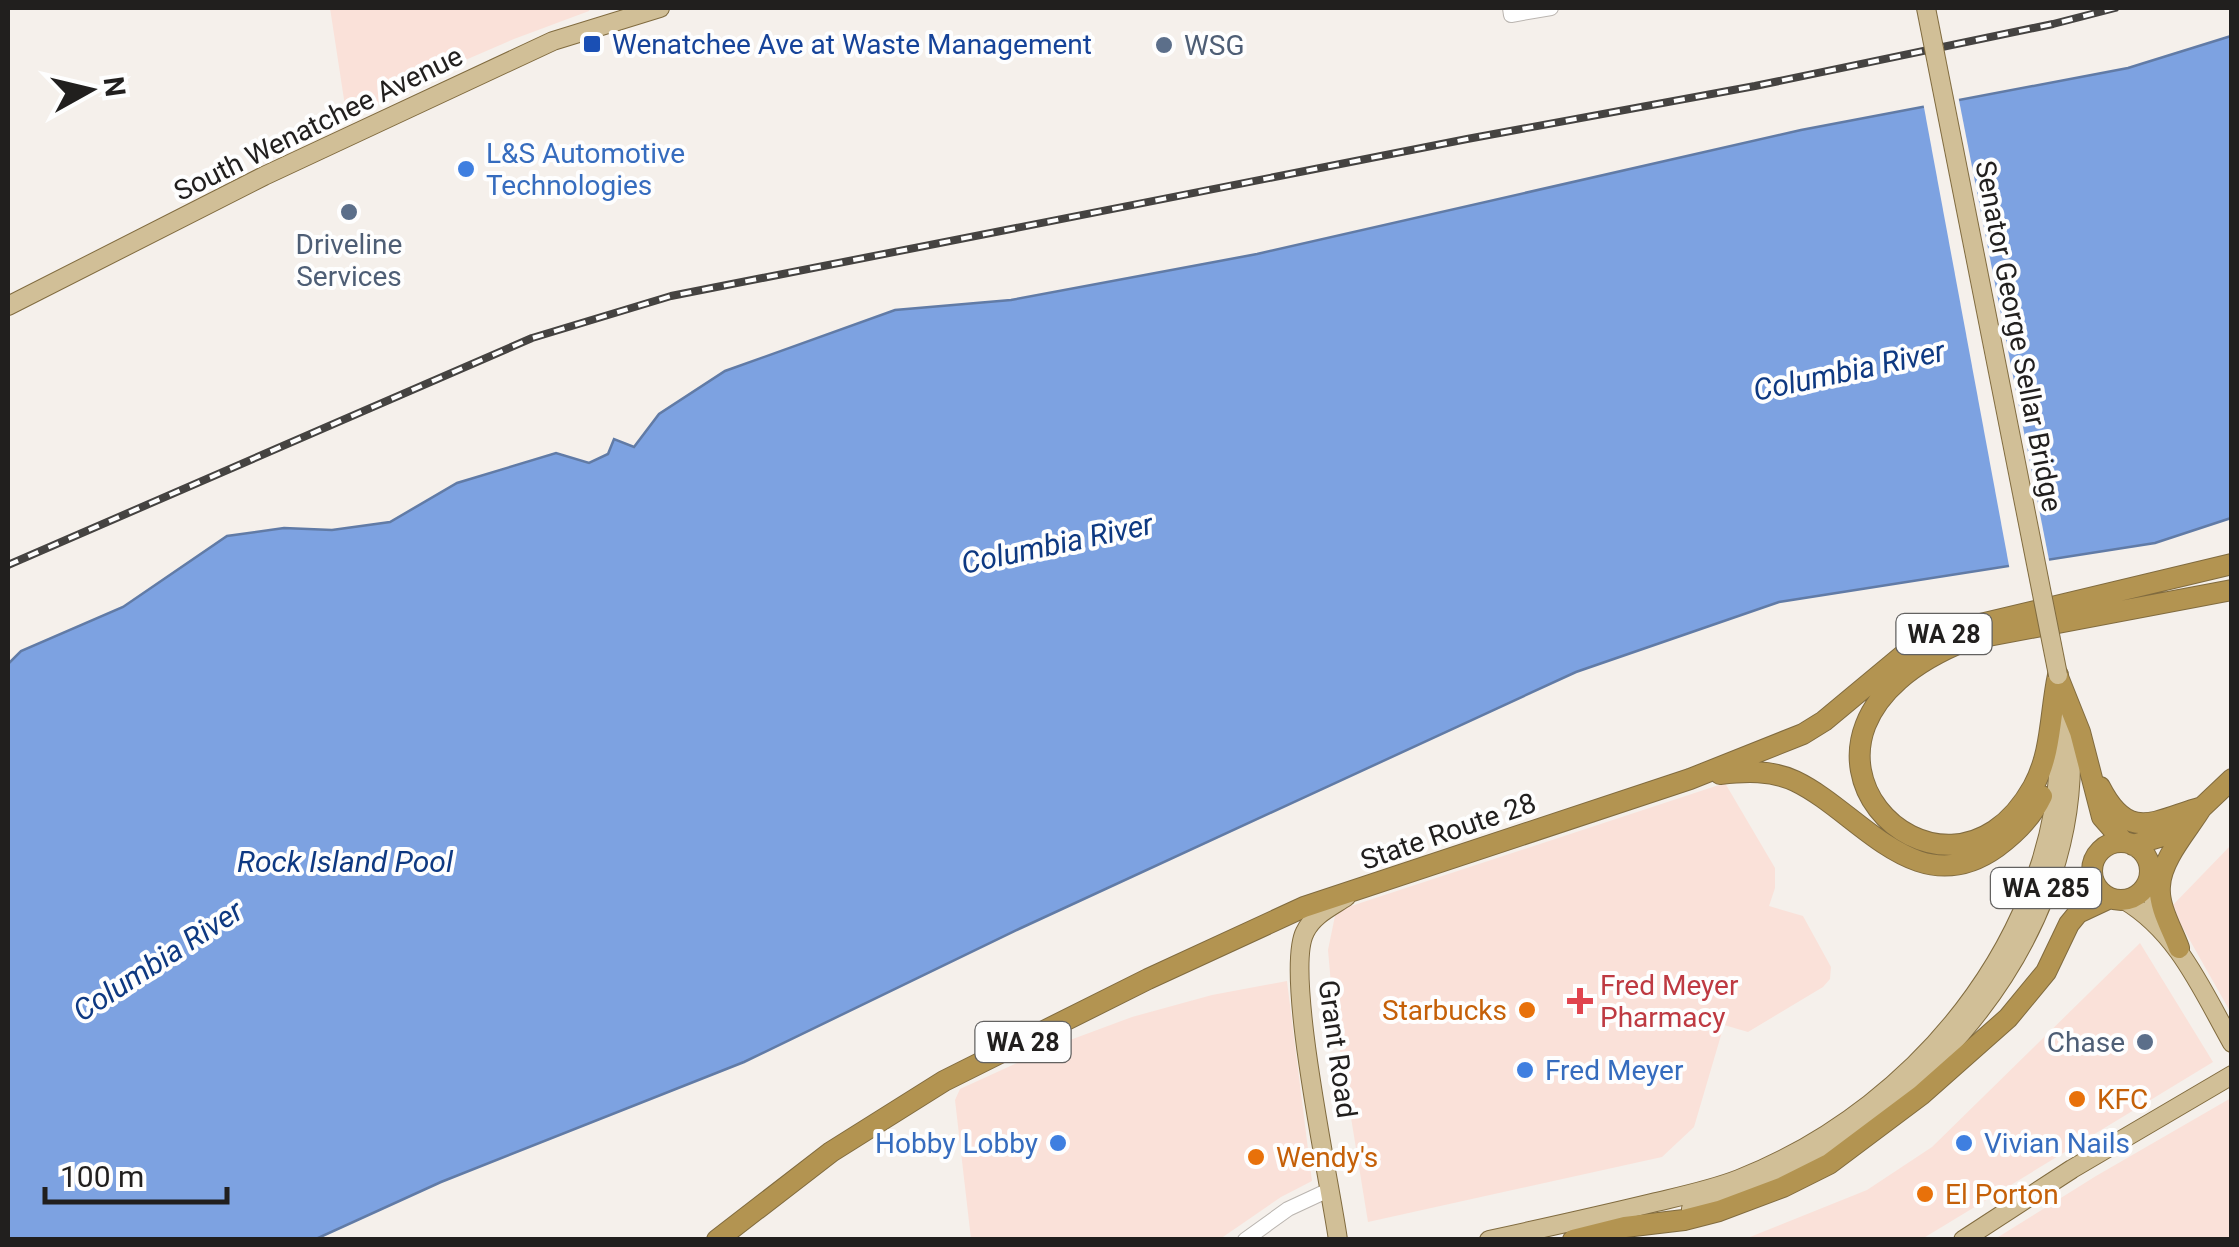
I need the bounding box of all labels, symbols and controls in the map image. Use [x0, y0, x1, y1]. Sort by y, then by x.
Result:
place label: Wenatchee Ave at Waste Management [612, 28, 1092, 61]
place label: WSG [1184, 29, 1245, 62]
marker: Wenatchee Ave at Waste Management [581, 33, 603, 55]
marker: WSG [1153, 34, 1175, 56]
street label: South Wenatchee Avenue [169, 39, 468, 208]
north arrow [40, 40, 140, 140]
text: N [97, 75, 132, 99]
place label: L&S Automotive Technologies [486, 137, 685, 202]
marker: L&S Automotive Technologies [455, 158, 477, 180]
street label: Senator George Sellar Bridge [1968, 158, 2069, 514]
marker: Driveline Services [338, 201, 360, 223]
place label: Driveline Services [296, 228, 402, 293]
water label: Columbia River [1750, 333, 1949, 408]
water label: Columbia River [958, 506, 1157, 581]
road number: WA 28 [1896, 614, 1992, 654]
street label: State Route 28 [1356, 786, 1540, 877]
water label: Rock Island Pool [237, 844, 454, 879]
road number: WA 285 [1991, 868, 2101, 908]
water label: Columbia River [66, 892, 250, 1028]
place label: Fred Meyer Pharmacy [1600, 969, 1739, 1034]
street label: Grant Road [1311, 978, 1364, 1120]
marker: Fred Meyer Pharmacy [1569, 990, 1591, 1012]
place label: Starbucks [1382, 994, 1507, 1027]
marker: Starbucks [1516, 999, 1538, 1021]
road number: WA 28 [976, 1022, 1070, 1062]
place label: Chase [2047, 1026, 2125, 1059]
marker: Chase [2134, 1031, 2156, 1053]
place label: Fred Meyer [1545, 1054, 1684, 1087]
marker: Fred Meyer [1514, 1059, 1536, 1081]
place label: KFC [2097, 1083, 2148, 1116]
marker: KFC [2066, 1088, 2088, 1110]
place label: Hobby Lobby [875, 1127, 1038, 1160]
place label: Vivian Nails [1984, 1127, 2130, 1160]
marker: Hobby Lobby [1047, 1132, 1069, 1154]
marker: Vivian Nails [1953, 1132, 1975, 1154]
place label: Wendy's [1276, 1141, 1378, 1174]
scale bar [45, 1142, 228, 1204]
marker: Wendy's [1245, 1146, 1267, 1168]
text: 100 m [60, 1159, 144, 1194]
place label: El Porton [1945, 1178, 2059, 1211]
marker: El Porton [1914, 1183, 1936, 1205]

